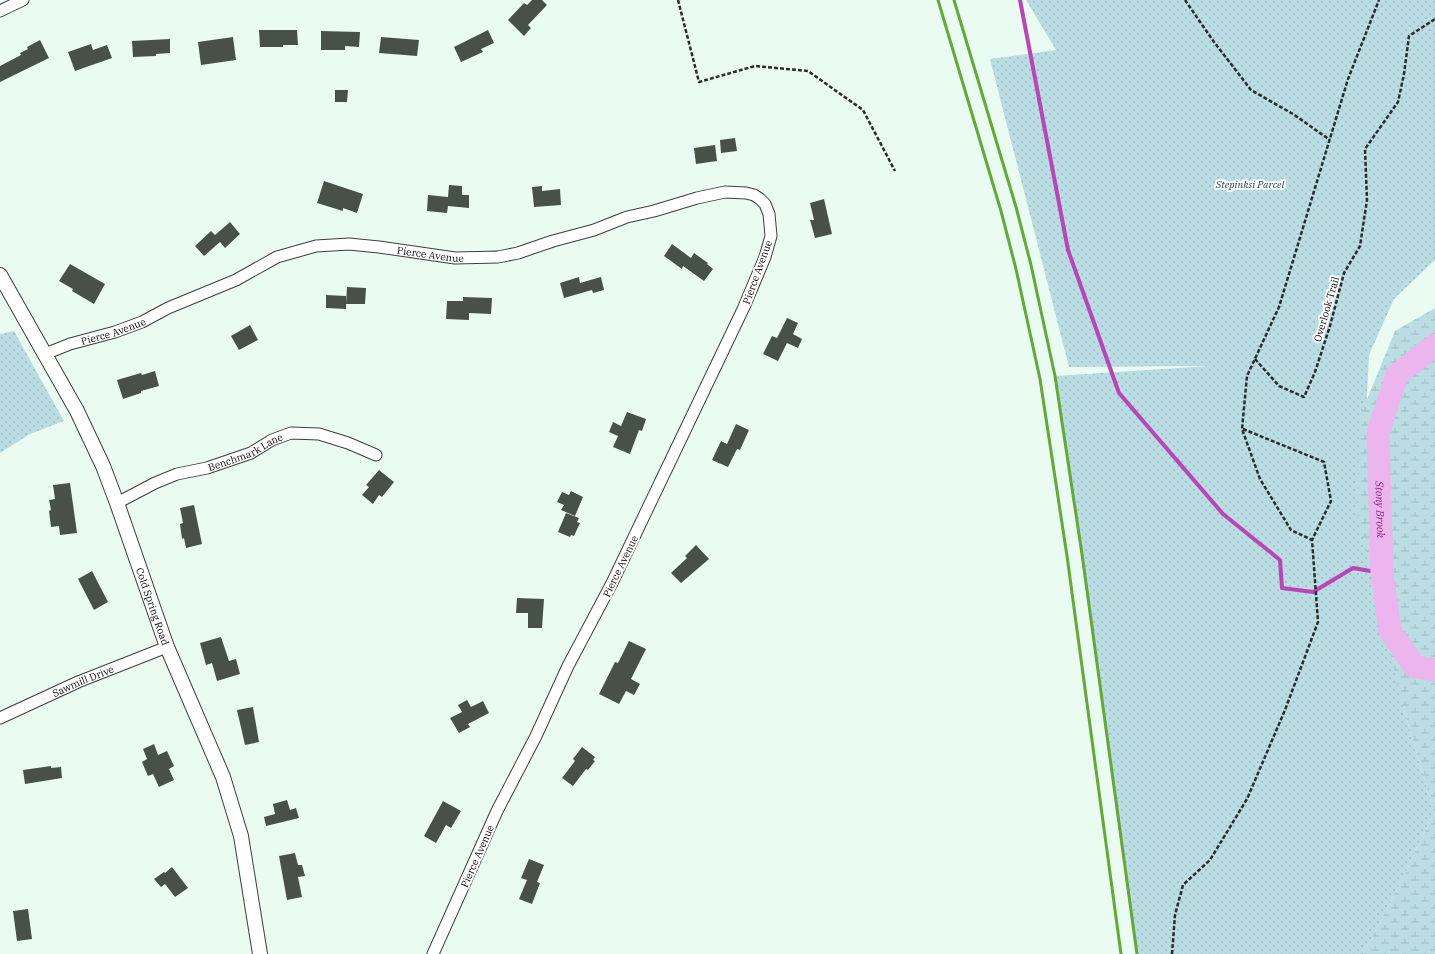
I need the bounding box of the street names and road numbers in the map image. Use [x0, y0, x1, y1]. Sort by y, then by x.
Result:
street label: Pierce Avenue [740, 238, 775, 306]
street label: Pierce Avenue [396, 244, 464, 265]
street label: Overlook Trail [1311, 275, 1342, 343]
street label: Pierce Avenue [80, 315, 148, 348]
street label: Benchmark Lane [206, 431, 285, 474]
street label: Pierce Avenue [600, 533, 641, 599]
street label: Cold Spring Road [133, 566, 172, 647]
street label: Sawmill Drive [50, 663, 116, 700]
street label: Pierce Avenue [458, 823, 497, 889]

